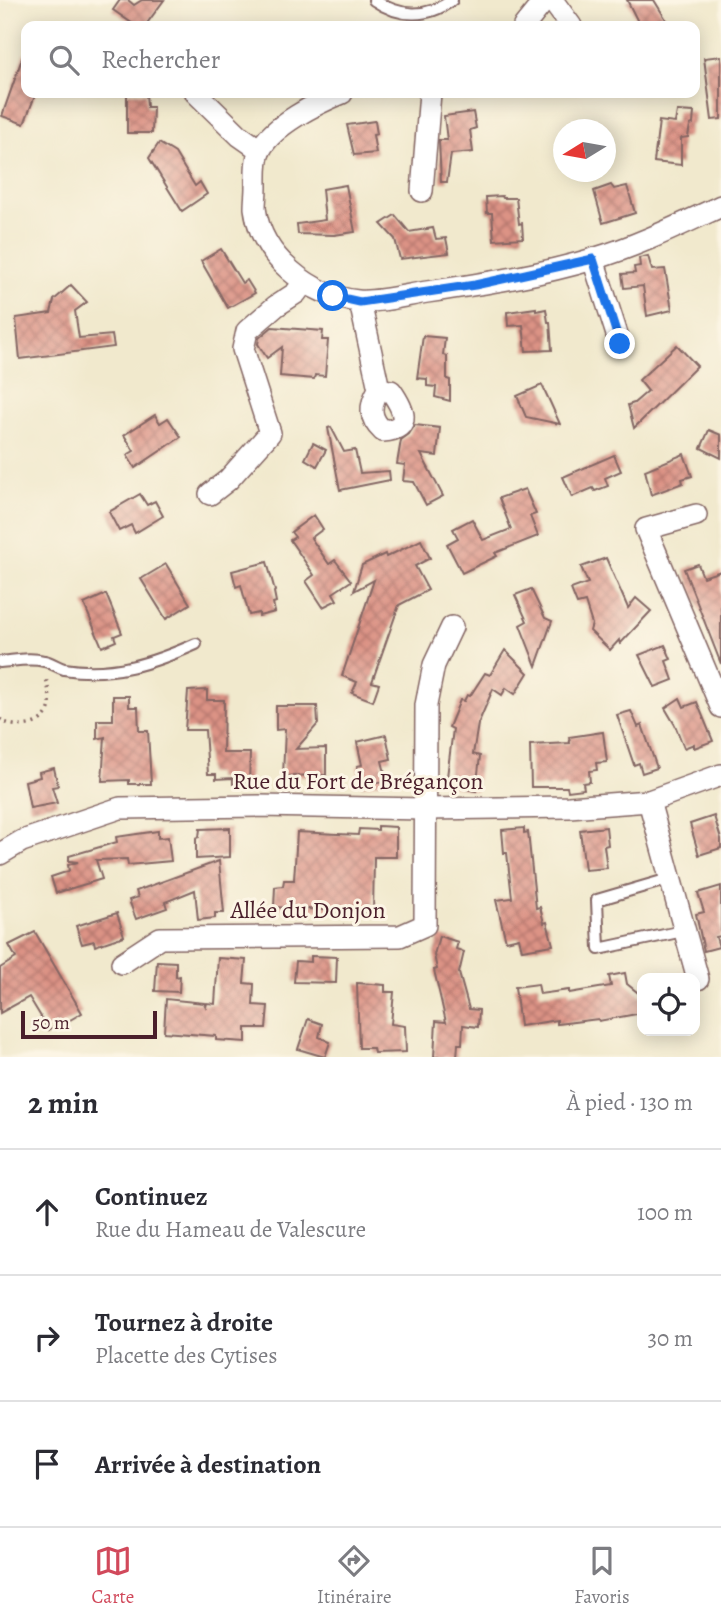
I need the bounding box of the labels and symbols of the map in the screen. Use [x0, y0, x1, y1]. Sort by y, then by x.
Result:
north arrow [553, 119, 616, 182]
route start [317, 280, 348, 311]
route end [604, 328, 635, 359]
street label: Rue du Fort de Brégançon [233, 765, 484, 797]
street label: Allée du Donjon [229, 894, 386, 926]
scale bar [21, 1008, 158, 1040]

